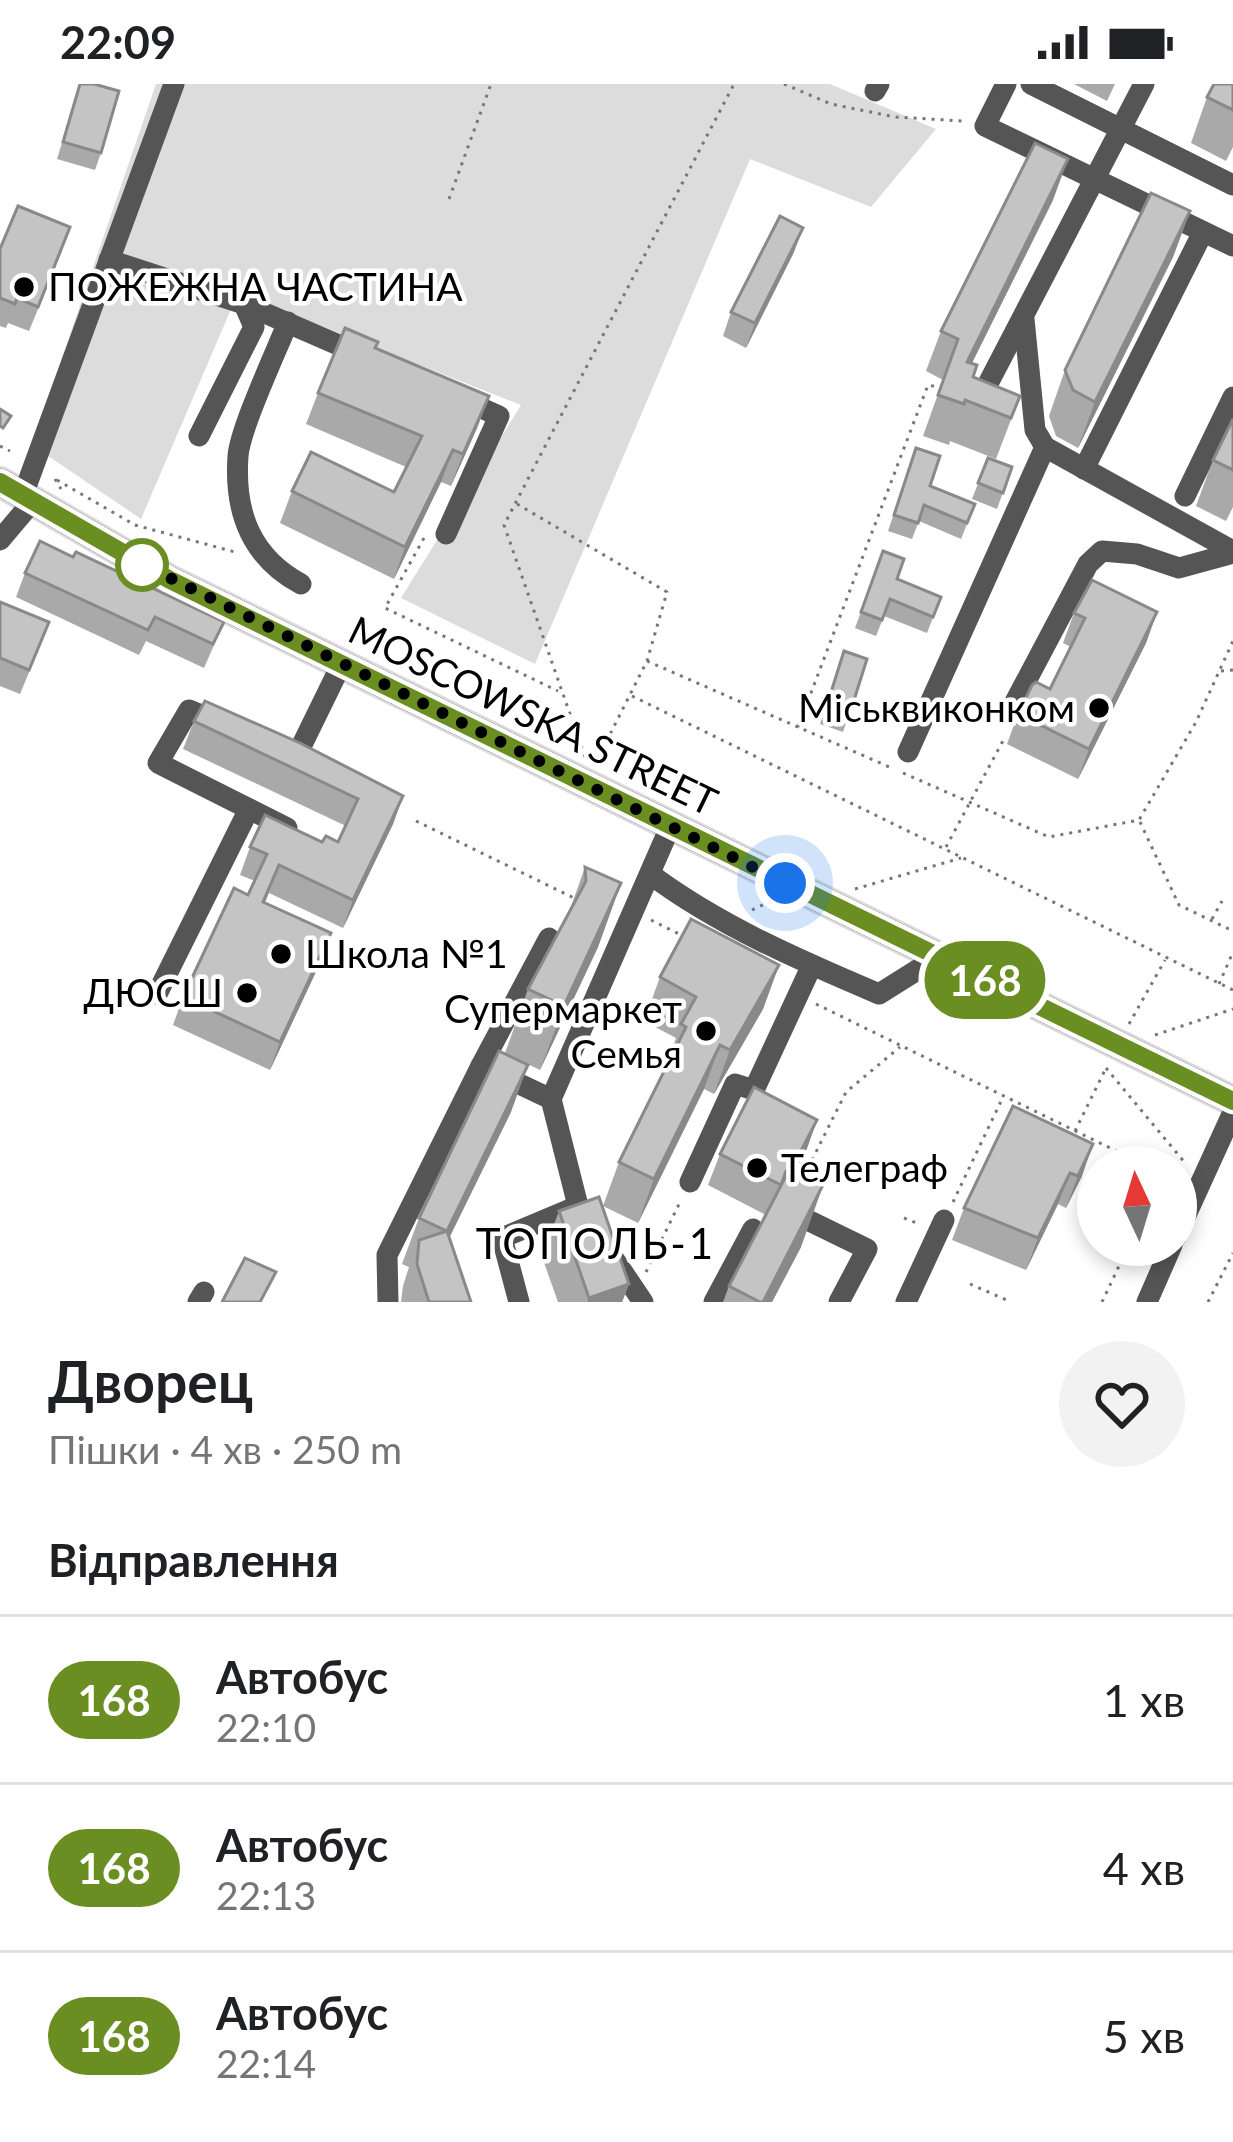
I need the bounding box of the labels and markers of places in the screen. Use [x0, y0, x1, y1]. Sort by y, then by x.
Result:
place label: ПОЖЕЖНА ЧАСТИНА [48, 263, 463, 309]
marker: ПОЖЕЖНА ЧАСТИНА [11, 274, 37, 300]
unlabelled marker [117, 540, 167, 590]
place label: Міськвиконком [798, 684, 1075, 730]
marker: Міськвиконком [1086, 695, 1112, 721]
place label: Школа №1 [305, 930, 508, 976]
marker: Школа №1 [268, 941, 294, 967]
place label: ДЮСШ [84, 969, 223, 1015]
marker: ДЮСШ [234, 980, 260, 1006]
place label: Супермаркет Семья [444, 985, 682, 1076]
marker: Супермаркет Семья [693, 1018, 719, 1044]
place label: Телеграф [781, 1144, 948, 1190]
marker: Телеграф [744, 1155, 770, 1181]

